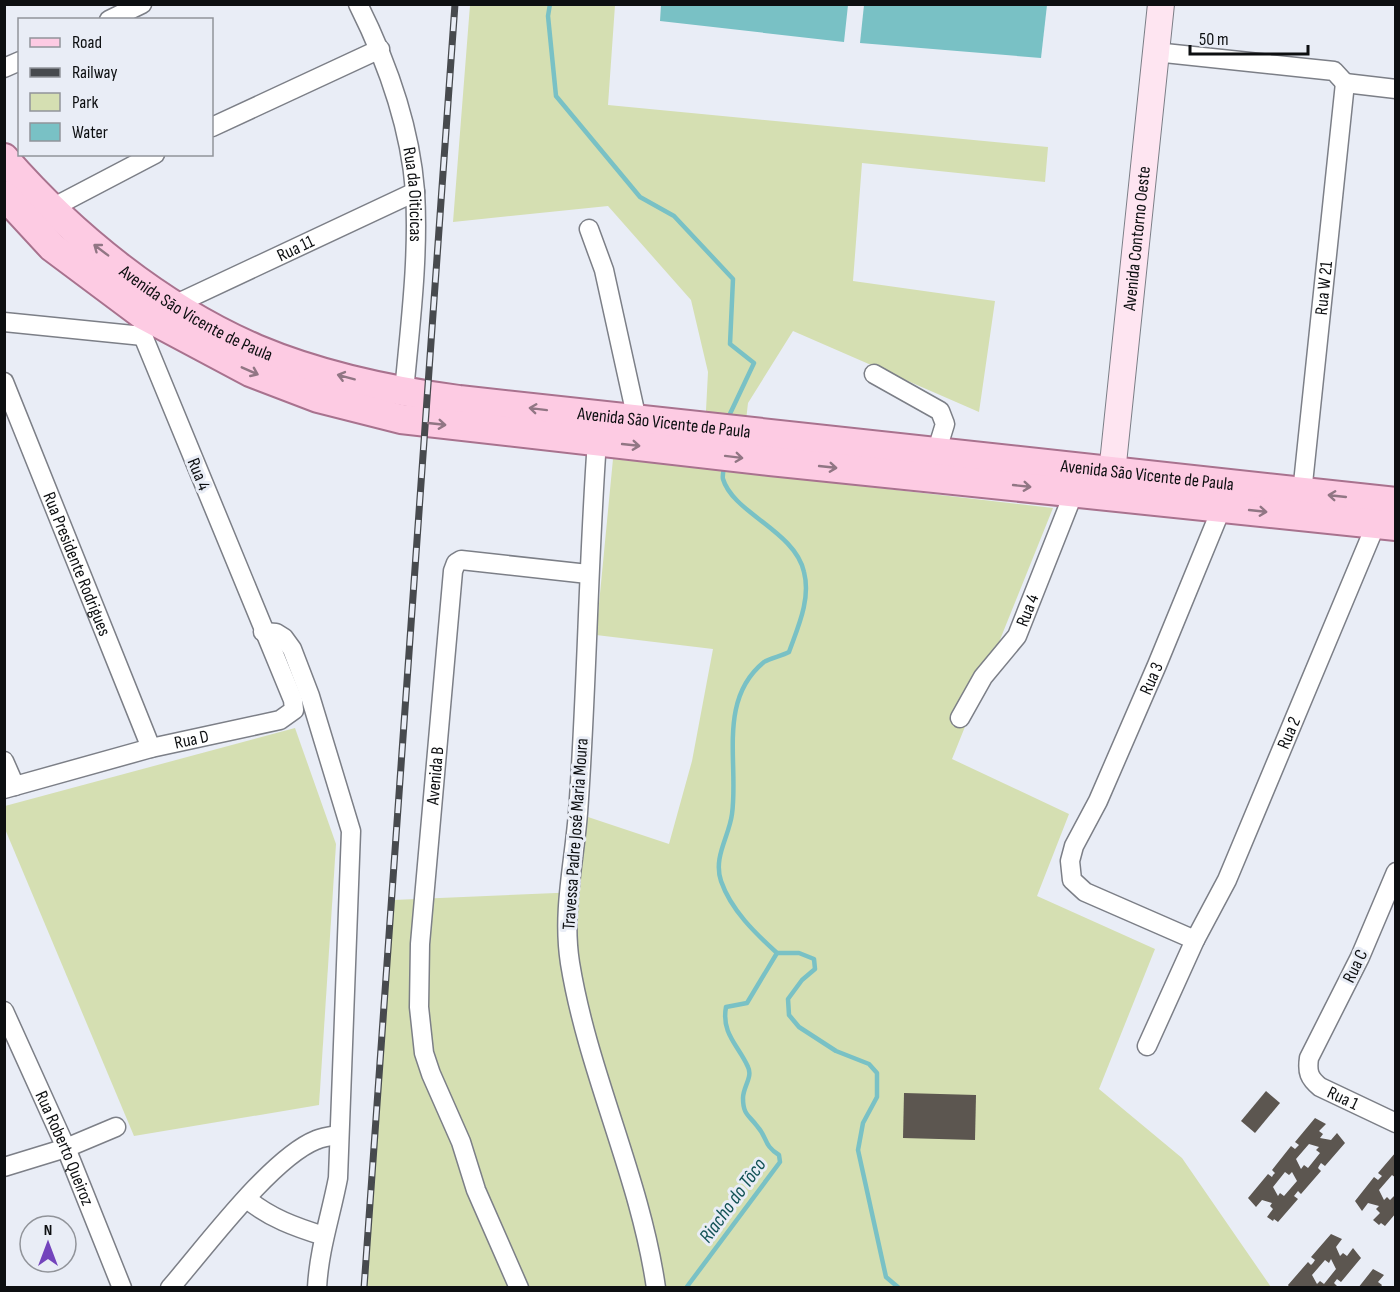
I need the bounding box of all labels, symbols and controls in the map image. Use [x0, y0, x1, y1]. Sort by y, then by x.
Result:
legend [18, 18, 213, 156]
scale bar [1190, 18, 1308, 56]
text: 50 m [1199, 29, 1229, 50]
text: Road [72, 32, 102, 53]
text: Railway [72, 62, 117, 83]
text: Park [72, 92, 98, 113]
text: Water [72, 122, 108, 143]
street label: Rua da Oiticicas [398, 145, 426, 242]
street label: Avenida Contorno Oeste [1119, 165, 1155, 313]
street label: Rua 11 [274, 231, 318, 266]
one-way arrow [93, 244, 109, 257]
street label: Avenida São Vicente de Paula [114, 260, 276, 366]
street label: Rua W 21 [1311, 260, 1337, 316]
one-way arrow [240, 366, 258, 377]
one-way arrow [337, 371, 356, 383]
one-way arrow [529, 403, 549, 414]
street label: Avenida São Vicente de Paula [576, 403, 752, 443]
one-way arrow [426, 419, 446, 430]
one-way arrow [620, 440, 640, 451]
one-way arrow [724, 451, 744, 462]
street label: Rua 4 [183, 455, 215, 494]
street label: Avenida São Vicente de Paula [1059, 455, 1235, 495]
one-way arrow [817, 462, 837, 473]
one-way arrow [1011, 481, 1031, 492]
street label: Rua Presidente Rodrigues [38, 489, 115, 639]
one-way arrow [1328, 490, 1348, 501]
one-way arrow [1247, 505, 1267, 516]
street label: Rua 4 [1012, 591, 1044, 630]
street label: Rua 3 [1135, 659, 1168, 698]
street label: Rua 2 [1273, 714, 1305, 752]
street label: Rua D [172, 726, 211, 754]
street label: Travessa Padre José Maria Moura [558, 737, 593, 931]
street label: Avenida B [422, 746, 448, 807]
street label: Rua C [1338, 946, 1372, 986]
street label: Rua 1 [1324, 1082, 1362, 1115]
street label: Rua Roberto Queiroz [31, 1088, 98, 1209]
water label: Riacho do Tôco [694, 1154, 771, 1247]
north arrow [18, 1214, 78, 1274]
text: N [44, 1221, 52, 1240]

